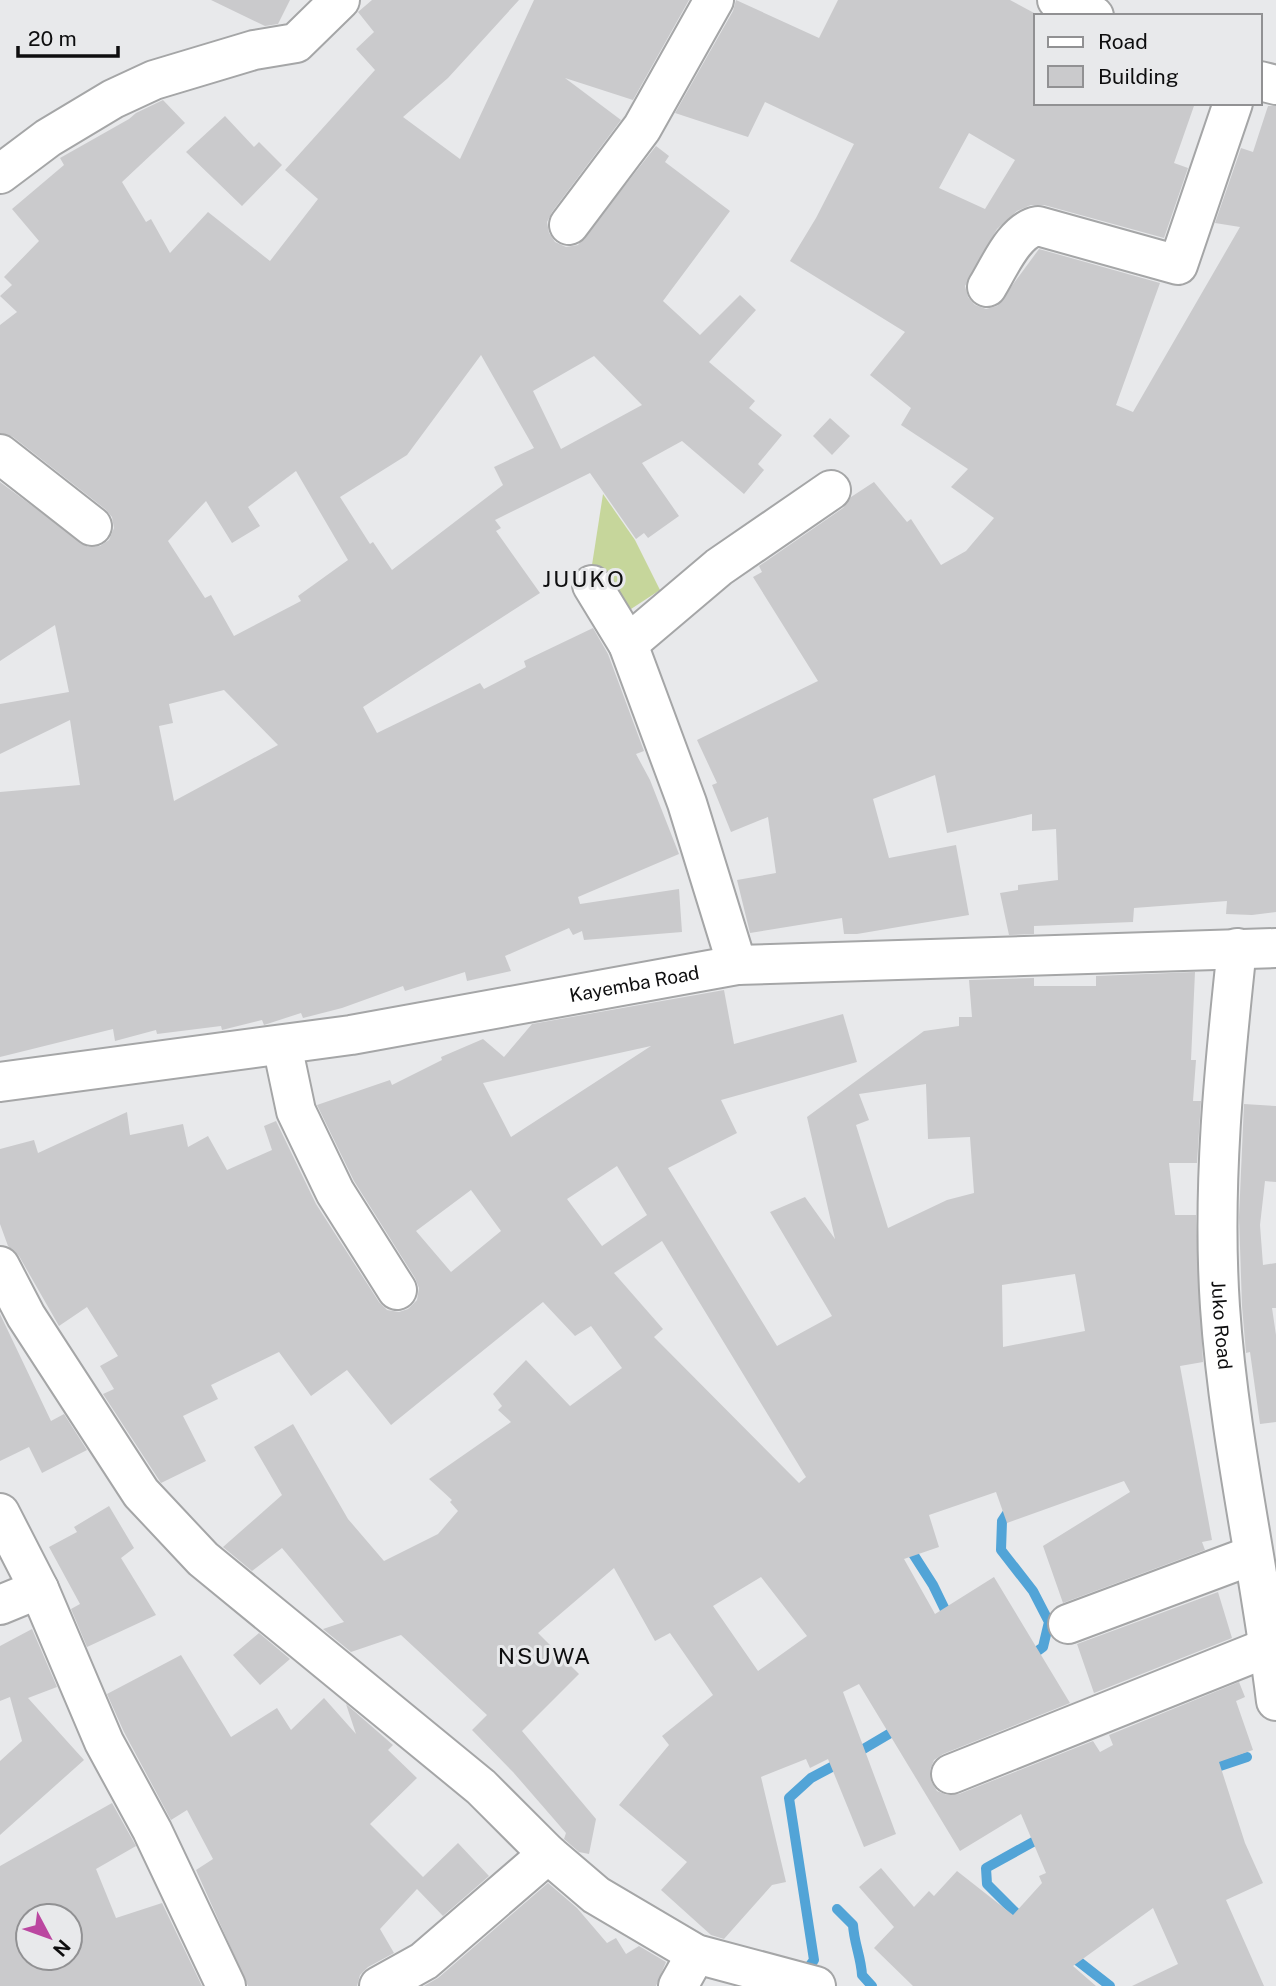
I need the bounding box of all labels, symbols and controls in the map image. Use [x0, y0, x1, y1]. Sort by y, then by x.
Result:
scale bar [18, 14, 117, 58]
legend [1034, 14, 1262, 105]
text: 20 m [28, 26, 77, 51]
text: Road [1098, 29, 1148, 54]
text: Building [1098, 64, 1179, 89]
district label: JUUKO [542, 565, 626, 592]
street label: Kayemba Road [568, 961, 701, 1006]
street label: Juko Road [1208, 1280, 1237, 1371]
district label: NSUWA [498, 1642, 592, 1669]
north arrow [14, 1902, 84, 1972]
text: N [49, 1935, 75, 1961]

